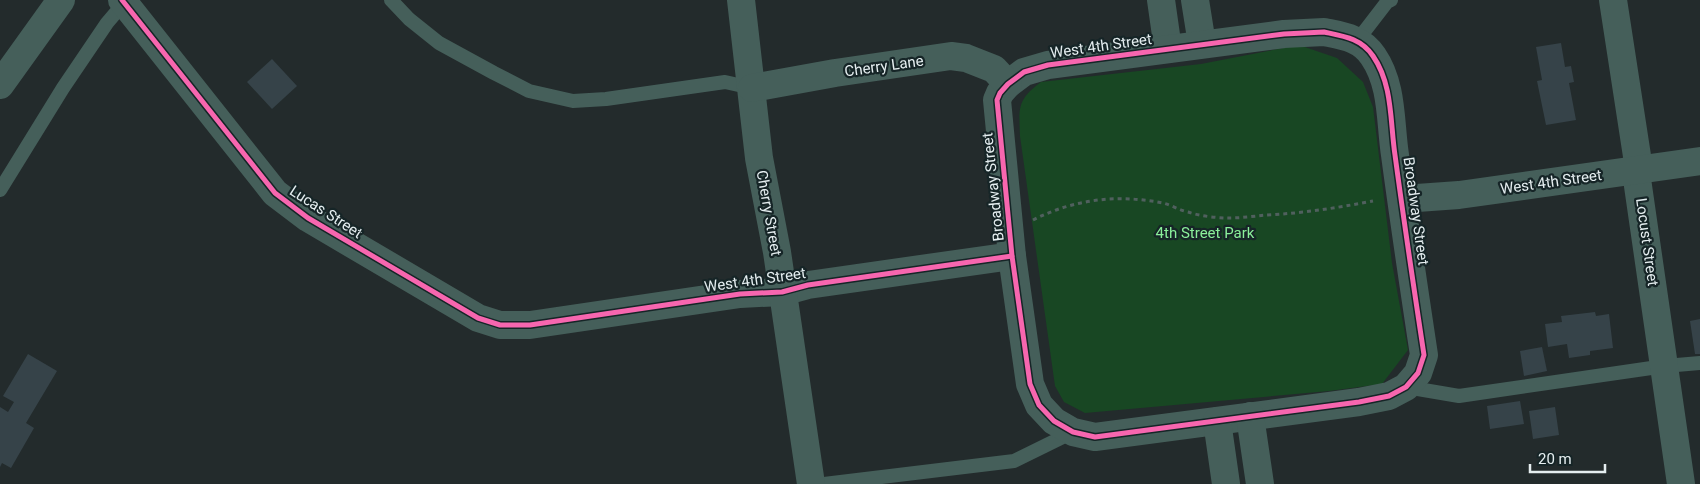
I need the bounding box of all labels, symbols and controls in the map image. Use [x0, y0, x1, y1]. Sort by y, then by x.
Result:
street label: West 4th Street [1049, 30, 1153, 62]
street label: Cherry Lane [843, 52, 925, 80]
street label: Broadway Street [978, 132, 1008, 242]
street label: Broadway Street [1399, 156, 1433, 266]
street label: West 4th Street [1499, 166, 1603, 198]
street label: Cherry Street [753, 169, 785, 257]
street label: Lucas Street [286, 182, 366, 242]
street label: Locust Street [1632, 197, 1662, 287]
park label: 4th Street Park [1156, 224, 1255, 242]
street label: West 4th Street [703, 264, 807, 296]
scale bar [1530, 442, 1605, 474]
text: 20 m [1538, 450, 1572, 468]

